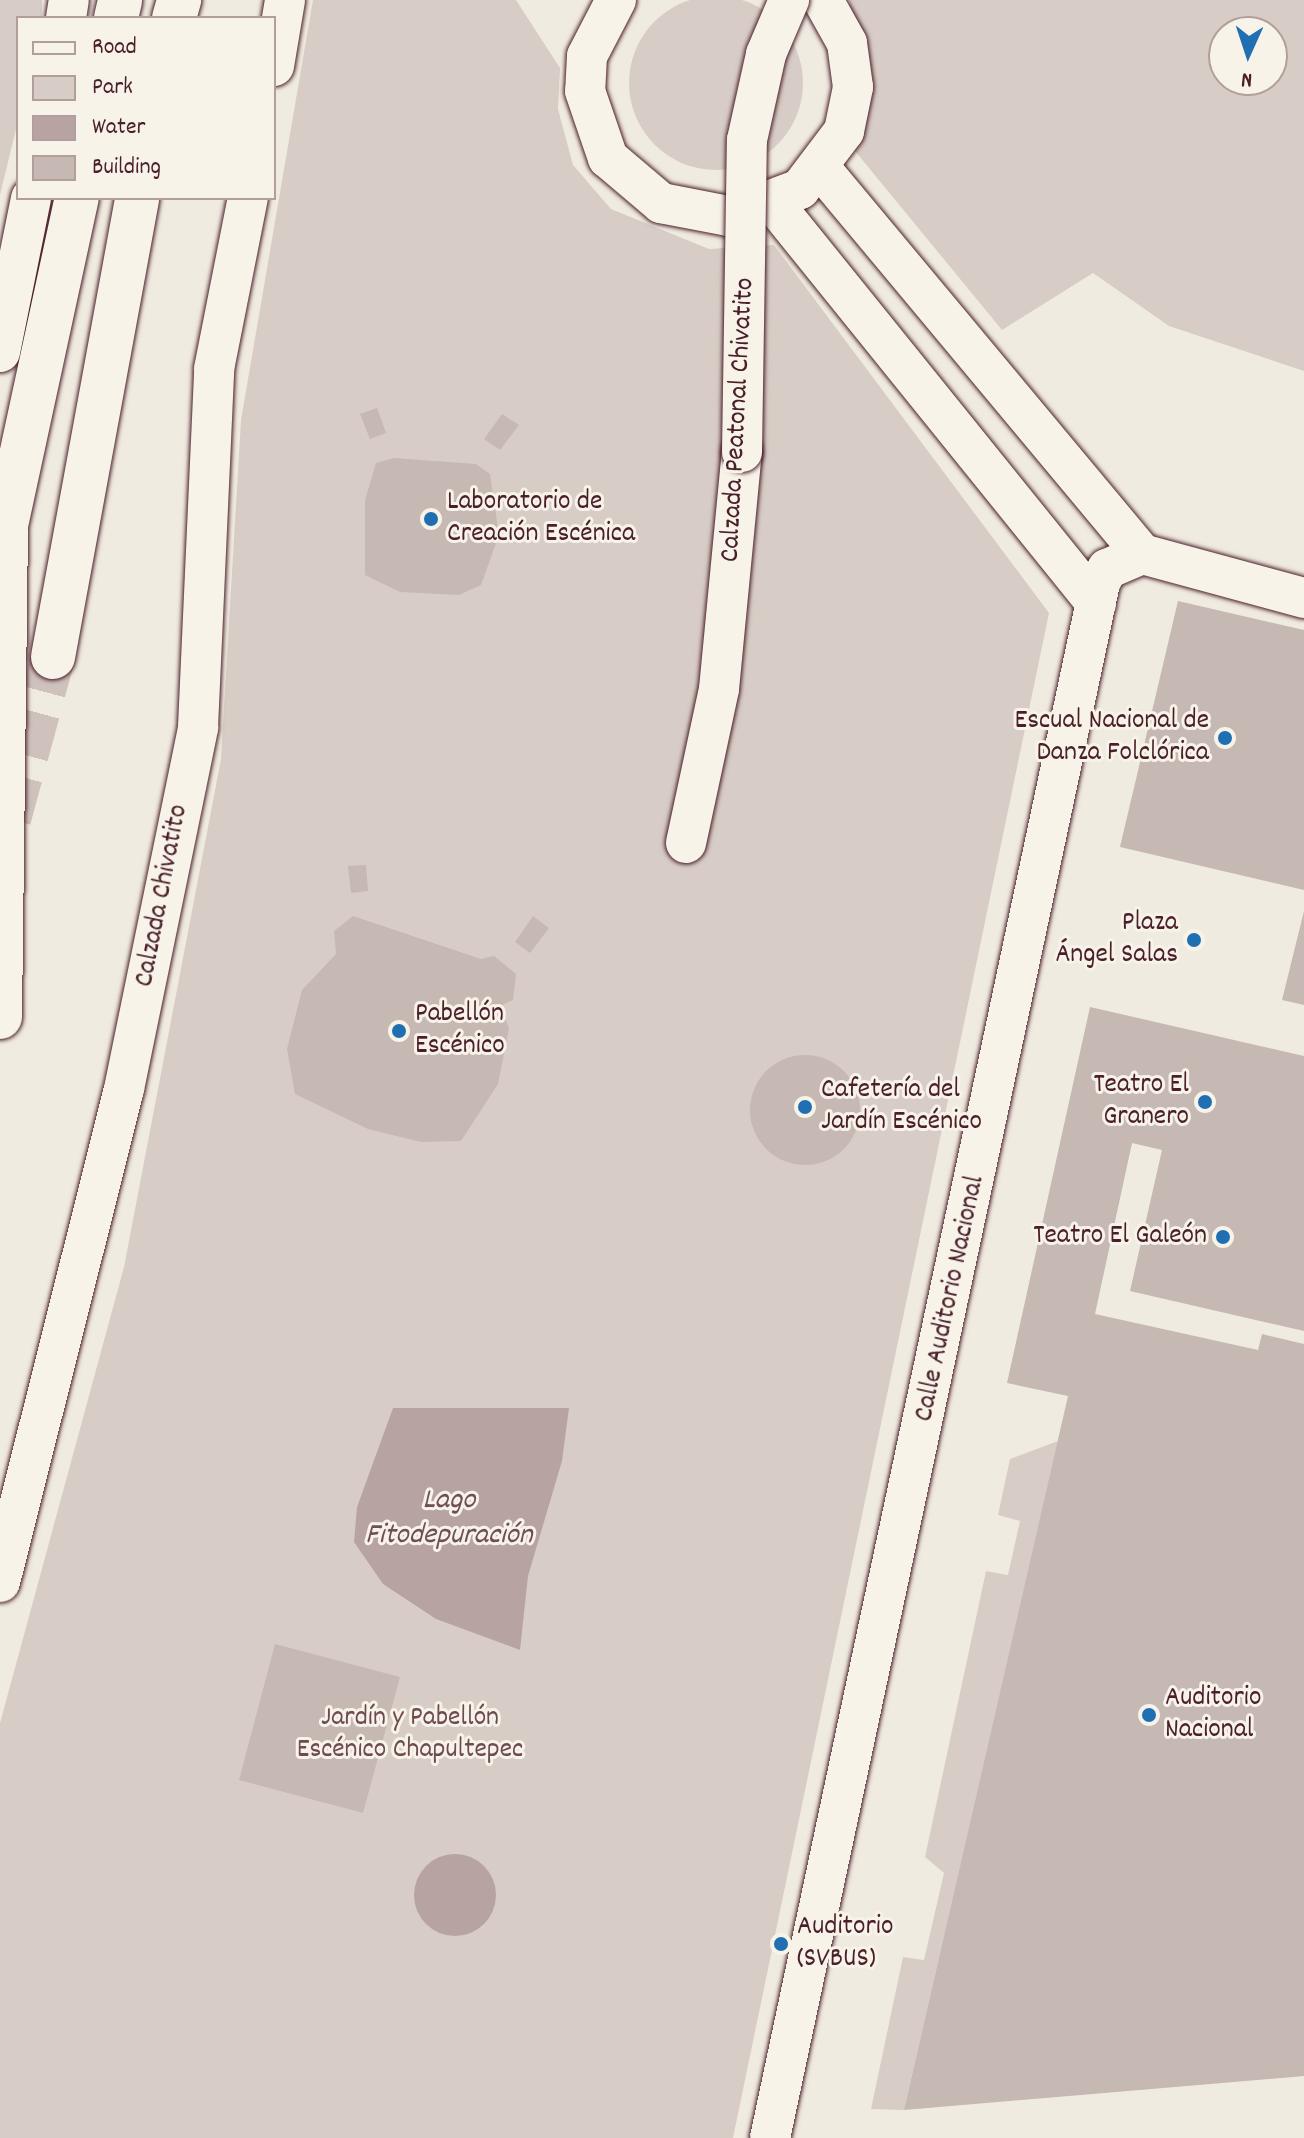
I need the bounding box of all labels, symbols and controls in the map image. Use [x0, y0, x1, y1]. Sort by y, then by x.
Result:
legend [16, 16, 276, 200]
north arrow [1208, 16, 1288, 96]
text: Road [92, 31, 137, 65]
text: N [1241, 63, 1253, 94]
text: Park [92, 71, 133, 105]
text: Water [92, 111, 145, 145]
text: Building [92, 151, 161, 185]
street label: Calzada Peatonal Chivatito [715, 277, 763, 563]
place label: Laboratorio de Creación Escénica [447, 486, 635, 552]
marker: Laboratorio de Creación Escénica [422, 510, 440, 528]
place label: Escual Nacional de Danza Folclórica [1015, 705, 1209, 771]
marker: Escual Nacional de Danza Folclórica [1216, 729, 1234, 747]
street label: Calzada Chivatito [129, 802, 197, 990]
place label: Plaza Ángel Salas [1056, 907, 1178, 973]
marker: Plaza Ángel Salas [1185, 931, 1203, 949]
place label: Pabellón Escénico [415, 998, 505, 1064]
marker: Pabellón Escénico [390, 1022, 408, 1040]
place label: Teatro El Granero [1093, 1069, 1189, 1135]
place label: Cafetería del Jardín Escénico [821, 1074, 982, 1140]
marker: Teatro El Granero [1196, 1093, 1214, 1111]
marker: Cafetería del Jardín Escénico [796, 1098, 814, 1116]
street label: Calle Auditorio Nacional [909, 1173, 993, 1425]
place label: Teatro El Galeón [1033, 1220, 1207, 1254]
marker: Teatro El Galeón [1214, 1228, 1232, 1246]
water label: Lago Fitodepuración [365, 1484, 533, 1554]
place label: Auditorio Nacional [1165, 1682, 1261, 1748]
park label: Jardín y Pabellón Escénico Chapultepec [297, 1702, 523, 1768]
marker: Auditorio Nacional [1140, 1706, 1158, 1724]
place label: Auditorio (SVBUS) [797, 1911, 893, 1977]
marker: Auditorio (SVBUS) [772, 1935, 790, 1953]

